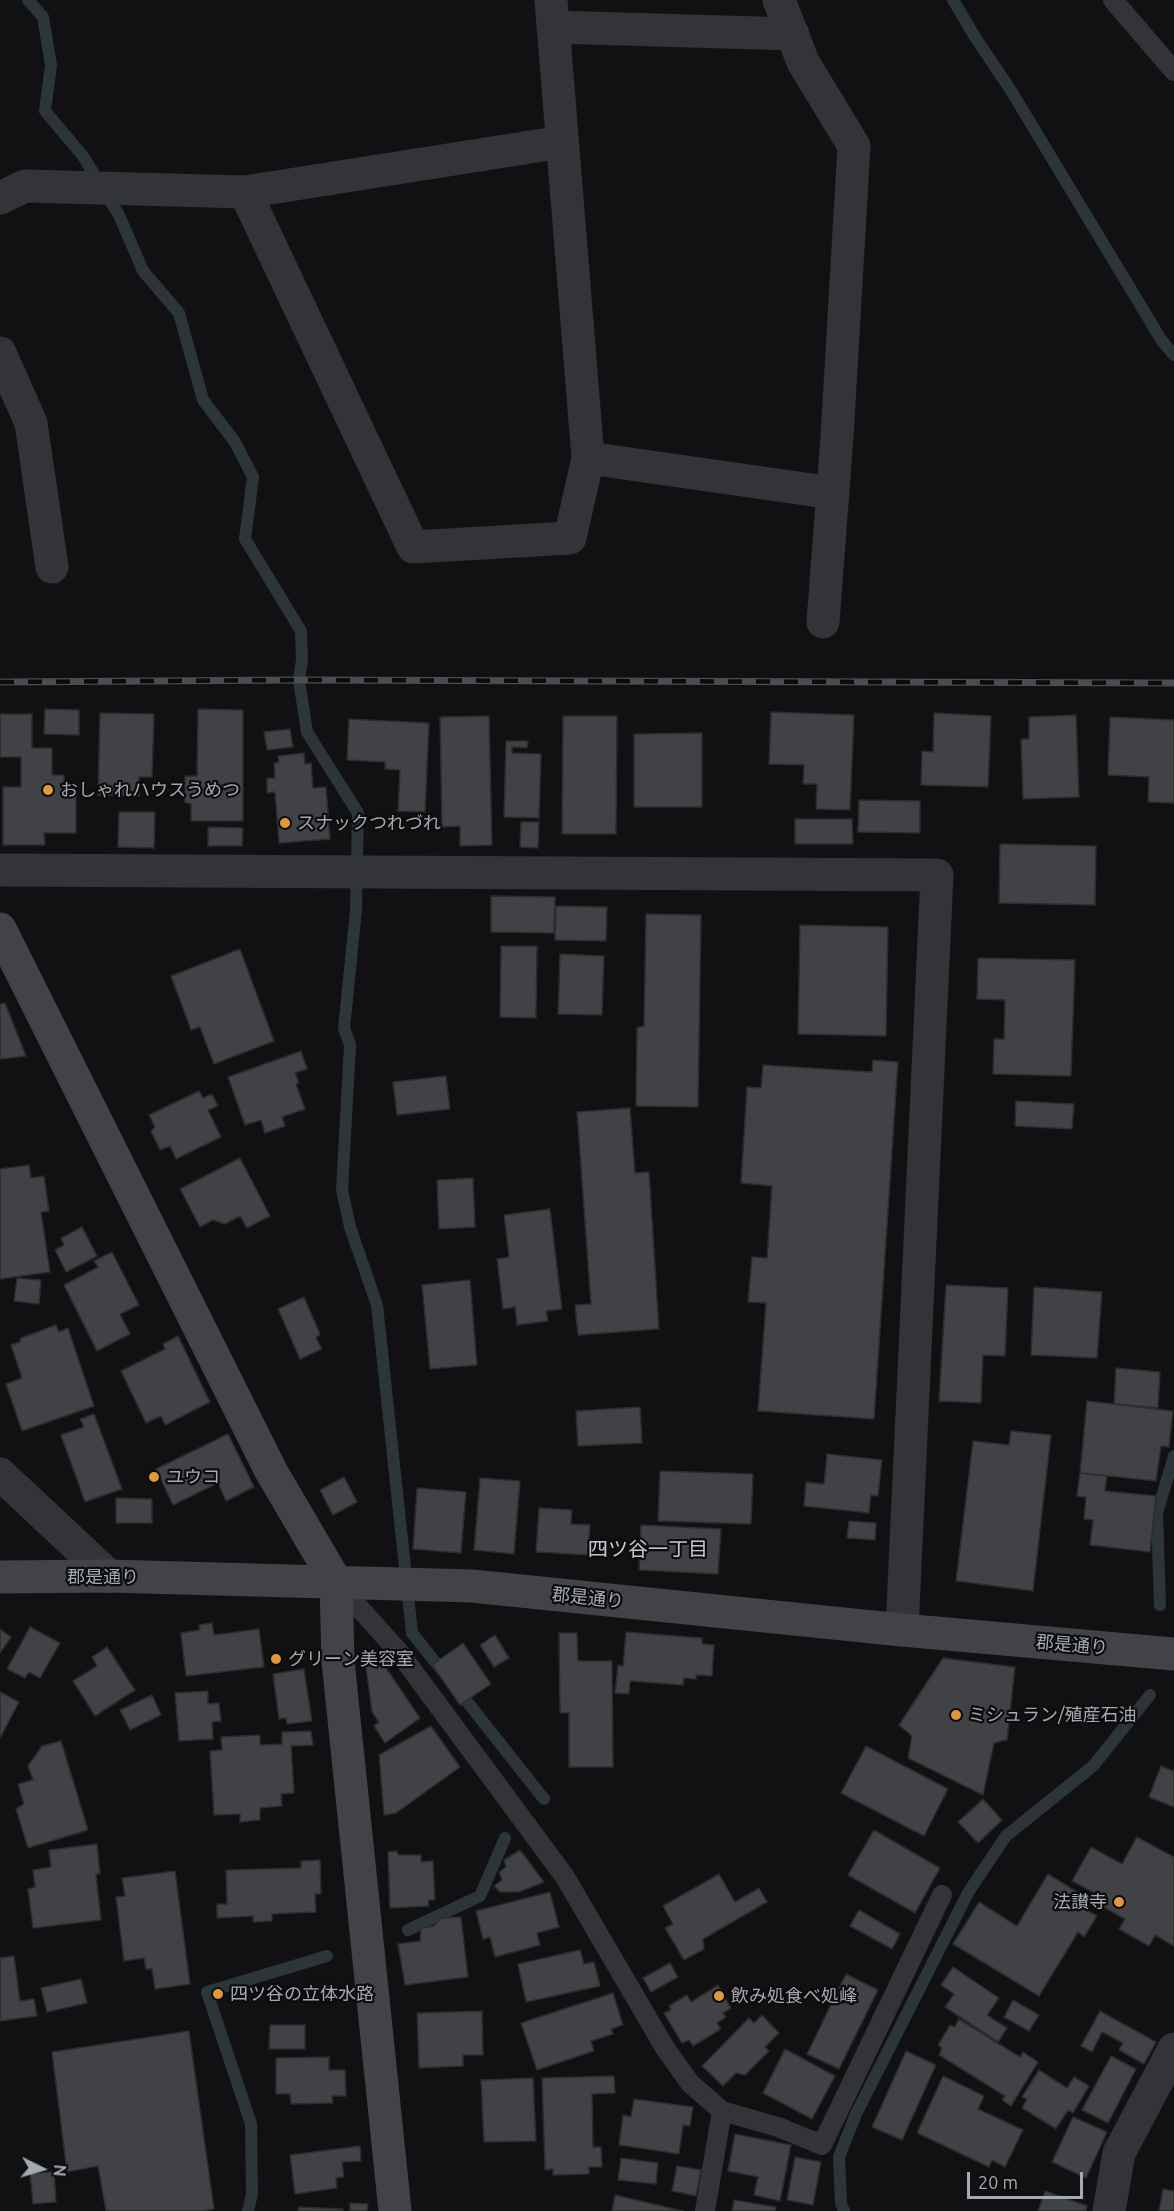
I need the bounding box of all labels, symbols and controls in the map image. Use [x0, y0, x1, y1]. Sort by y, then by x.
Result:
place label: おしゃれハウスうめつ [60, 779, 240, 801]
marker: おしゃれハウスうめつ [41, 783, 55, 797]
place label: スナックつれづれ [297, 812, 441, 834]
marker: スナックつれづれ [278, 816, 292, 830]
place label: ユウコ [166, 1466, 220, 1488]
marker: ユウコ [147, 1470, 161, 1484]
district label: 四ツ谷一丁目 [588, 1537, 708, 1561]
street label: 郡是通り [67, 1566, 139, 1588]
street label: 郡是通り [551, 1583, 625, 1613]
street label: 郡是通り [1035, 1631, 1109, 1659]
place label: グリーン美容室 [288, 1648, 414, 1670]
marker: グリーン美容室 [269, 1652, 283, 1666]
place label: ミシュラン/殖産石油 [968, 1704, 1137, 1726]
marker: ミシュラン/殖産石油 [949, 1708, 963, 1722]
place label: 法讃寺 [1053, 1891, 1107, 1913]
marker: 法讃寺 [1112, 1895, 1126, 1909]
place label: 四ツ谷の立体水路 [230, 1983, 374, 2005]
place label: 飲み処食べ処峰 [731, 1985, 857, 2007]
marker: 四ツ谷の立体水路 [211, 1987, 225, 2001]
marker: 飲み処食べ処峰 [712, 1989, 726, 2003]
north arrow [12, 2139, 72, 2199]
scale bar [970, 2160, 1086, 2198]
text: N [50, 2164, 69, 2177]
text: 20 m [978, 2172, 1018, 2192]

